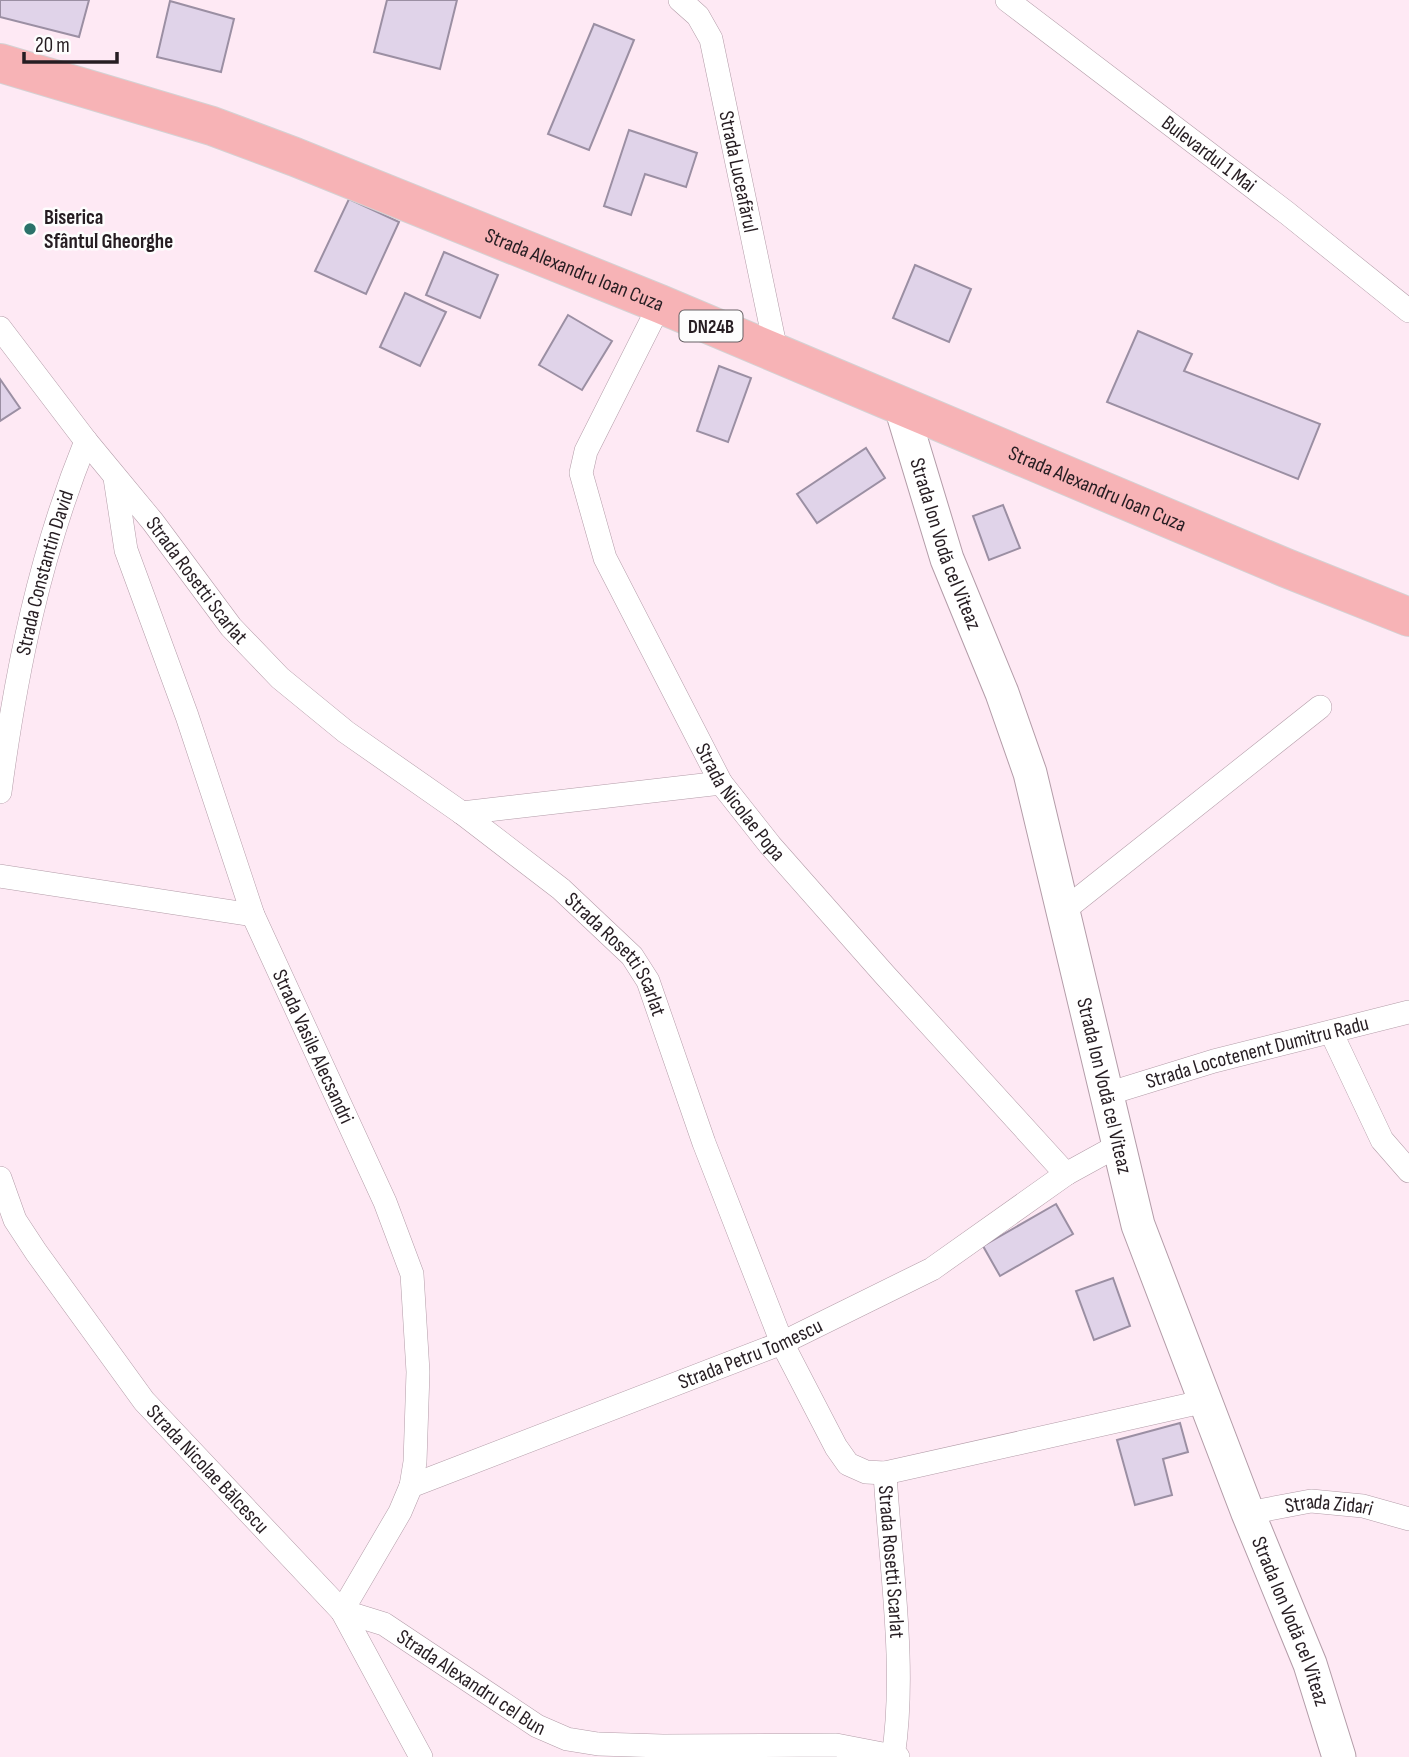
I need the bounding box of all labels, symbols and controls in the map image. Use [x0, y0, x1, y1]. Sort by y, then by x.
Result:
scale bar [24, 21, 117, 65]
text: 20 m [35, 33, 70, 58]
street label: Strada Luceafărul [713, 109, 763, 235]
street label: Bulevardul 1 Mai [1157, 110, 1261, 198]
place label: Biserica Sfântul Gheorghe [44, 205, 173, 254]
marker: Biserica Sfântul Gheorghe [22, 221, 38, 237]
street label: Strada Alexandru Ioan Cuza [481, 223, 667, 317]
road number: DN24B [680, 310, 742, 342]
street label: Strada Alexandru Ioan Cuza [1005, 440, 1190, 537]
street label: Strada Ion Vodă cel Viteaz [904, 455, 987, 634]
street label: Strada Constantin David [11, 487, 79, 657]
street label: Strada Rosetti Scarlat [140, 512, 253, 649]
street label: Strada Nicolae Popa [690, 739, 790, 866]
street label: Strada Rosetti Scarlat [559, 887, 671, 1019]
street label: Strada Vasile Alecsandri [267, 966, 359, 1128]
street label: Strada Ion Vodă cel Viteaz [1071, 995, 1137, 1177]
street label: Strada Locotenent Dumitru Radu [1143, 1011, 1371, 1094]
street label: Strada Petru Tomescu [675, 1313, 827, 1395]
street label: Strada Nicolae Bălcescu [141, 1399, 274, 1539]
street label: Strada Rosetti Scarlat [873, 1484, 909, 1639]
street label: Strada Zidari [1283, 1489, 1376, 1521]
street label: Strada Ion Vodă cel Viteaz [1246, 1533, 1335, 1710]
street label: Strada Alexandru cel Bun [392, 1624, 549, 1741]

